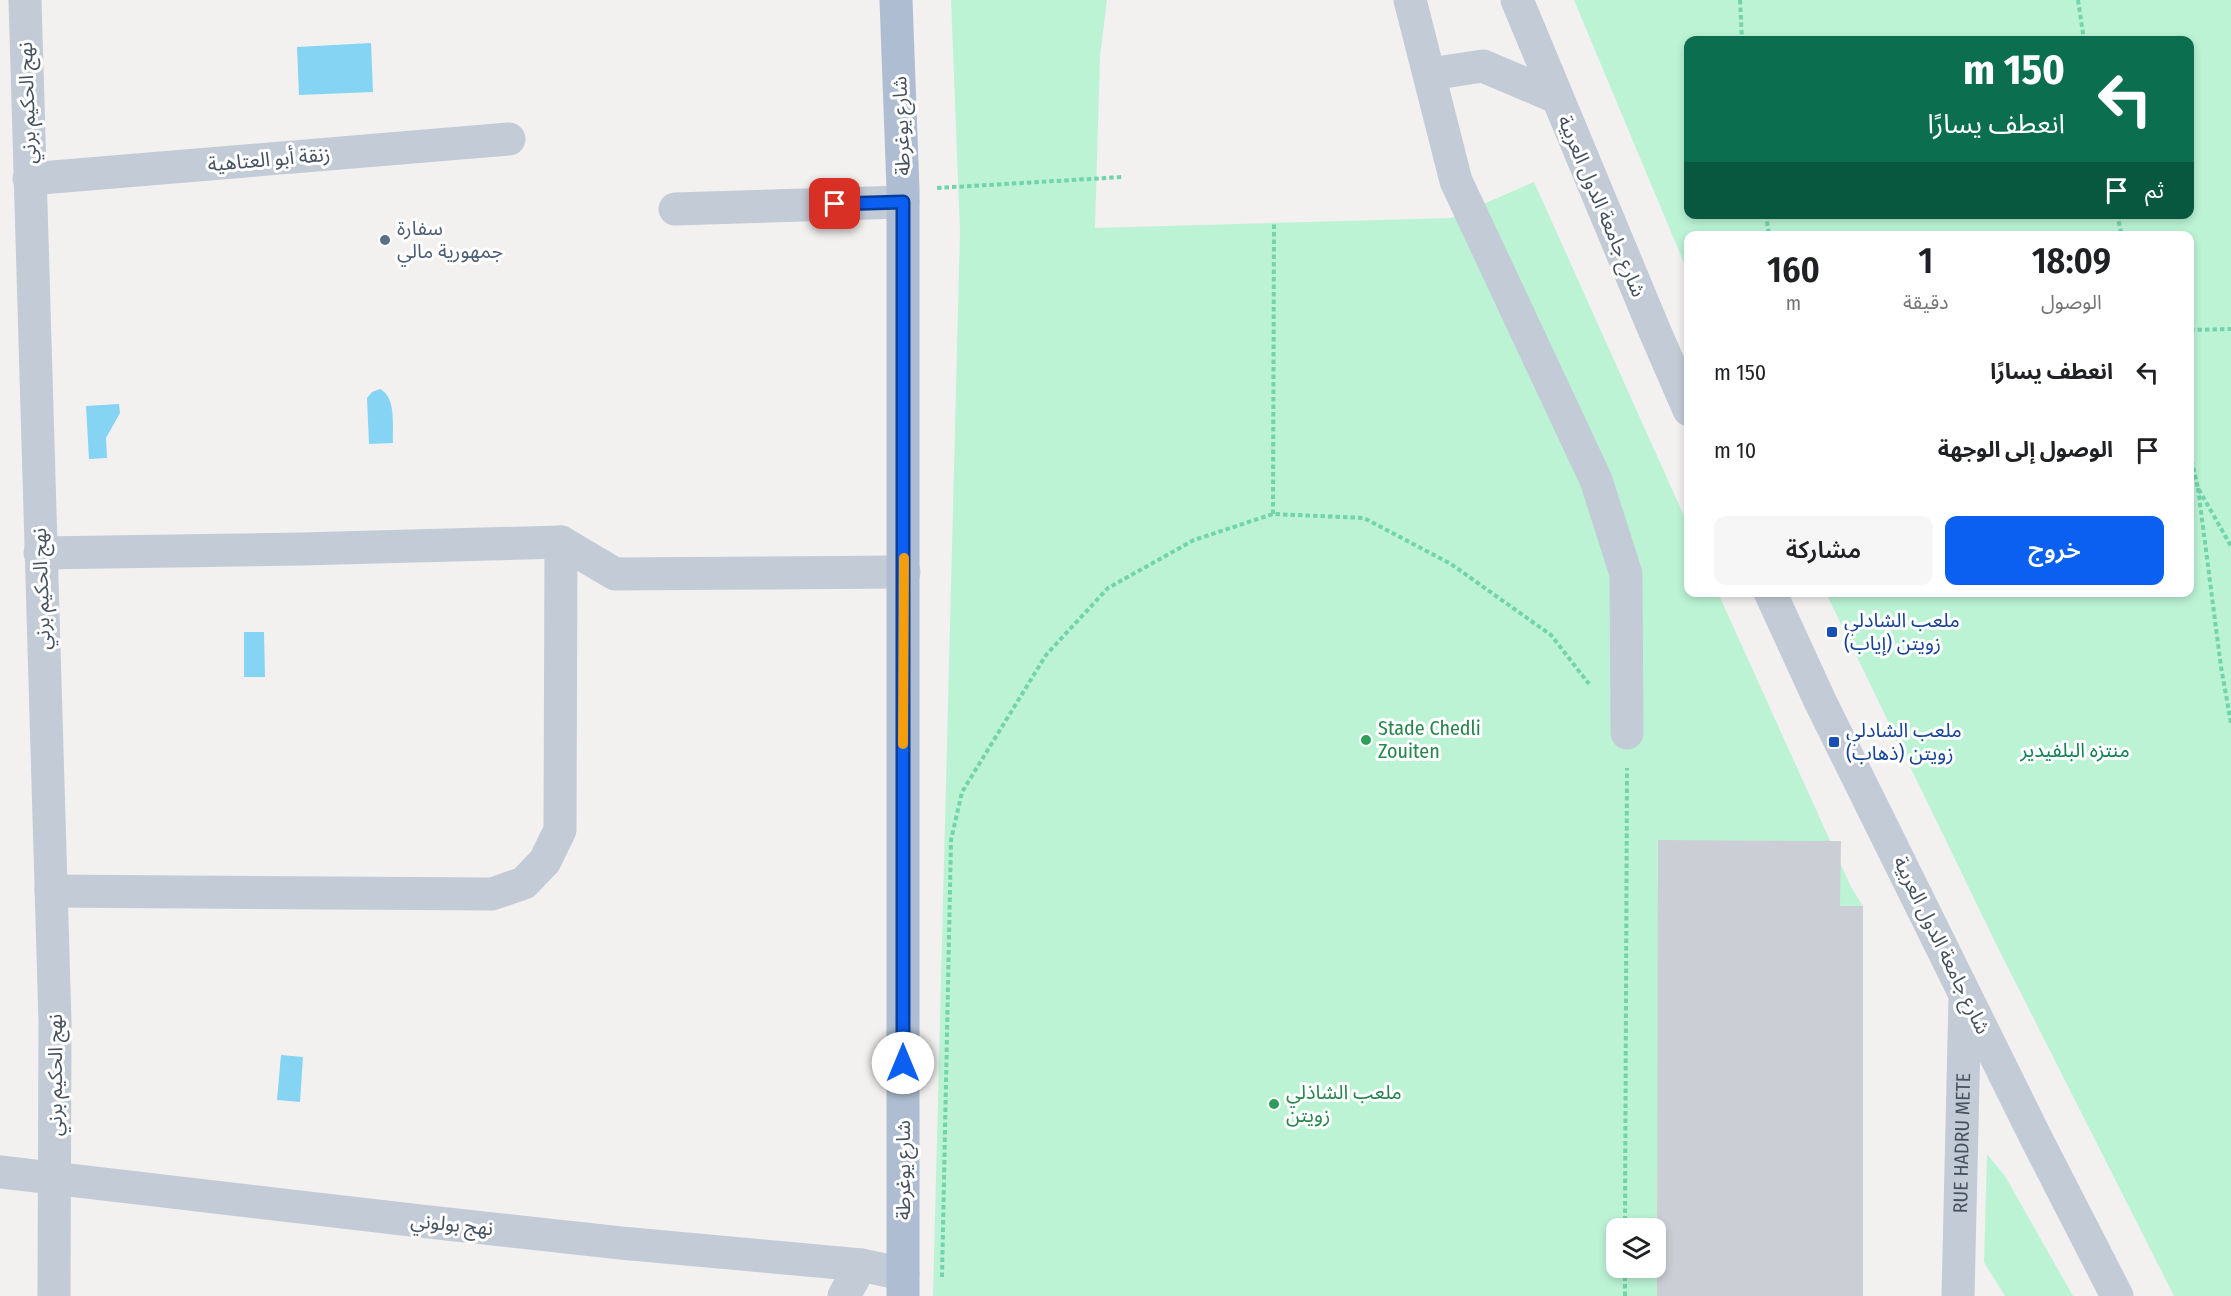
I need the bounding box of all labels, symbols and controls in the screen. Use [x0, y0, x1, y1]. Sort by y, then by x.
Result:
street label: نهج الحكيم برني [13, 41, 45, 165]
text: 150 m [1963, 45, 2065, 95]
icon: left [2086, 60, 2164, 138]
street label: شارع يوغرطة [887, 76, 918, 176]
text: انعطف يسارًا [1928, 108, 2065, 140]
street label: شارع جامعة الدول العربية [1550, 112, 1651, 302]
street label: زنقة أبو العتاهية [207, 142, 331, 176]
icon: arrive [2100, 174, 2133, 207]
text: ثم [2145, 177, 2164, 204]
pin [809, 178, 860, 229]
icon: arrive [818, 187, 851, 220]
place label: سفارة جمهورية مالي [397, 216, 503, 267]
marker: سفارة جمهورية مالي [378, 233, 392, 247]
text: 1 [1918, 239, 1933, 283]
text: 18:09 [2032, 239, 2111, 283]
text: 160 [1767, 248, 1820, 292]
text: دقيقة [1903, 290, 1949, 314]
text: الوصول [2041, 290, 2102, 314]
text: m [1786, 291, 1801, 315]
icon: left [2131, 356, 2164, 389]
text: انعطف يسارًا [1990, 358, 2113, 385]
text: 150 m [1714, 359, 1766, 386]
icon: arrive [2131, 434, 2164, 467]
text: الوصول إلى الوجهة [1938, 436, 2113, 463]
text: 10 m [1714, 437, 1756, 464]
button: مشاركة [1714, 516, 1933, 585]
button: خروج [1945, 516, 2164, 585]
street label: نهج الحكيم برني [27, 527, 59, 651]
place label: ملعب الشادلي زويتن (إياب) [1844, 608, 1960, 656]
marker: ملعب الشادلي زويتن (إياب) [1825, 625, 1839, 639]
place label: Stade Chedli Zouiten [1378, 716, 1481, 763]
place label: ملعب الشادلي زويتن (ذهاب) [1846, 718, 1962, 765]
marker: Stade Chedli Zouiten [1359, 733, 1373, 747]
marker: ملعب الشادلي زويتن (ذهاب) [1827, 735, 1841, 749]
park label: منتزه البلفيدير [2019, 738, 2130, 762]
street label: شارع جامعة الدول العربية [1886, 852, 1996, 1039]
street label: نهج الحكيم برني [43, 1014, 71, 1136]
position arrow [871, 1031, 935, 1095]
street label: RUE HADRU METE [1948, 1073, 1975, 1214]
place label: ملعب الشاذلي زويتن [1286, 1080, 1402, 1127]
marker: ملعب الشاذلي زويتن [1267, 1097, 1281, 1111]
street label: شارع يوغرطة [891, 1120, 918, 1220]
street label: نهج بولوني [409, 1208, 494, 1244]
map controls [1606, 1218, 1666, 1278]
button: layers [1606, 1218, 1666, 1278]

